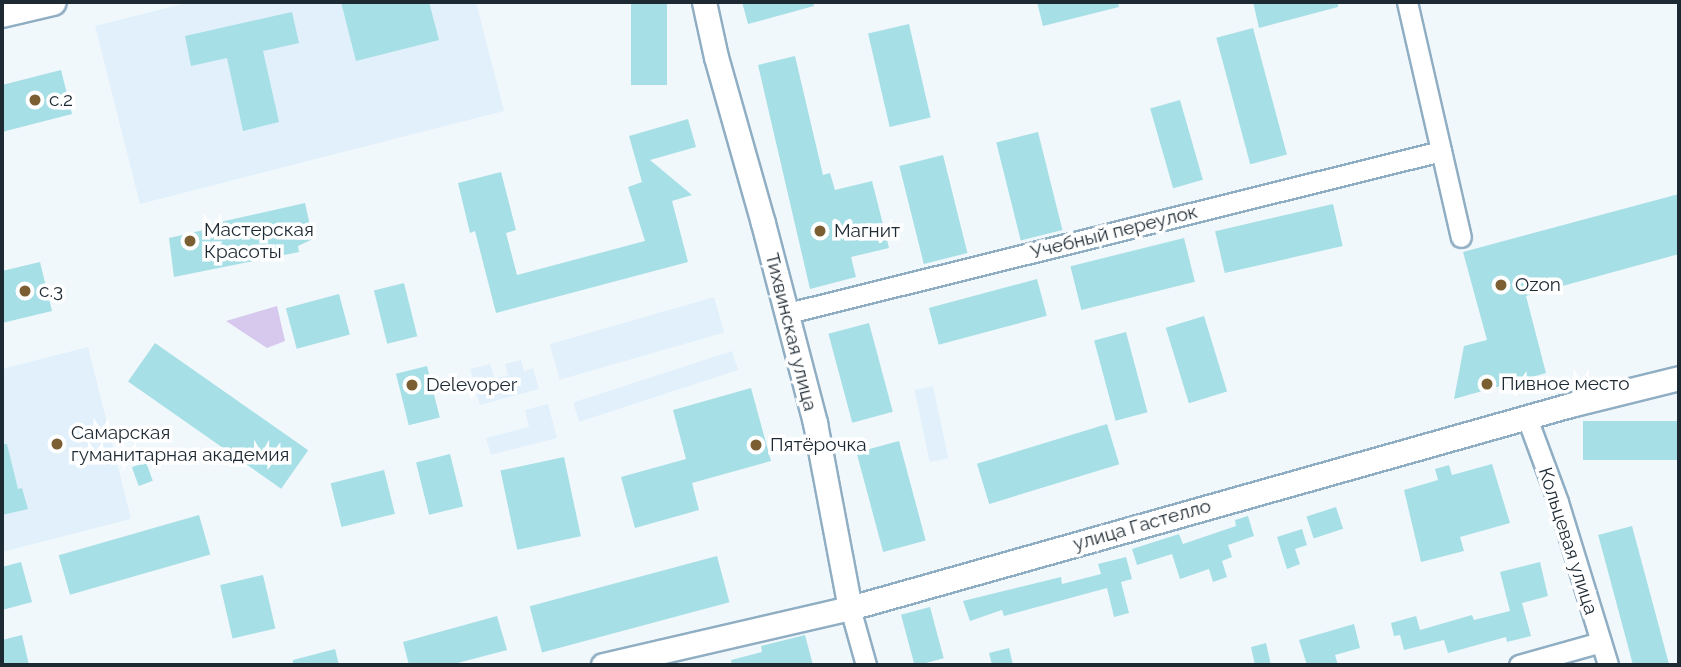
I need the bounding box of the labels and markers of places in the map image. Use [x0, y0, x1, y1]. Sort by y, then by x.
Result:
place label: с.2 [49, 89, 73, 111]
marker: с.2 [27, 92, 43, 108]
place label: Мастерская Красоты [204, 219, 314, 263]
place label: Магнит [834, 220, 900, 242]
marker: Магнит [812, 223, 828, 239]
marker: Мастерская Красоты [182, 233, 198, 249]
place label: Ozon [1515, 274, 1561, 296]
marker: Ozon [1493, 277, 1509, 293]
place label: с.3 [39, 280, 63, 302]
marker: с.3 [17, 283, 33, 299]
place label: Пивное место [1501, 373, 1630, 395]
place label: Delevoper [426, 374, 517, 396]
marker: Пивное место [1479, 376, 1495, 392]
marker: Delevoper [404, 377, 420, 393]
place label: Самарская гуманитарная академия [71, 422, 289, 466]
place label: Пятёрочка [770, 434, 867, 456]
marker: Самарская гуманитарная академия [49, 436, 65, 452]
marker: Пятёрочка [748, 437, 764, 453]

